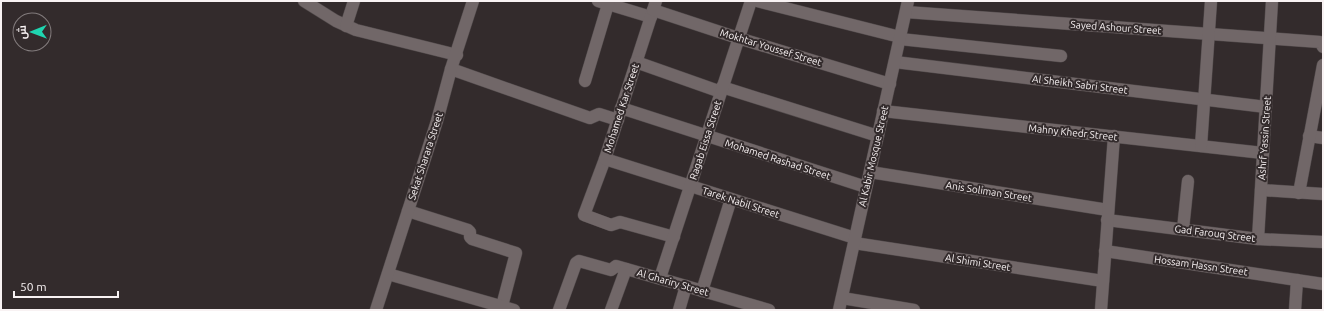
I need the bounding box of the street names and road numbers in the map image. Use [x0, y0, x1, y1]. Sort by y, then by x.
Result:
street label: Sayed Ashour Street [1070, 19, 1162, 36]
street label: Mokhtar Youssef Street [719, 27, 823, 68]
street label: Mohamed Kar Street [602, 62, 641, 154]
street label: Al Sheikh Sabri Street [1032, 73, 1128, 96]
street label: Ashrf Yassin Street [1256, 96, 1273, 180]
street label: Ragab Eissa Street [688, 99, 723, 181]
street label: Al Kabir Mosque Street [857, 105, 890, 208]
street label: Sekat Sharara Street [406, 111, 445, 201]
street label: Mahny Khedr Street [1028, 122, 1118, 143]
street label: Mohamed Rashad Street [724, 137, 832, 182]
street label: Anis Soliman Street [945, 179, 1033, 204]
street label: Tarek Nabil Street [701, 185, 781, 220]
street label: Gad Farouq Street [1174, 223, 1256, 244]
street label: Al Shimi Street [944, 252, 1011, 273]
street label: Hossam Hassn Street [1153, 253, 1248, 278]
street label: Al Ghariry Street [636, 267, 710, 298]

